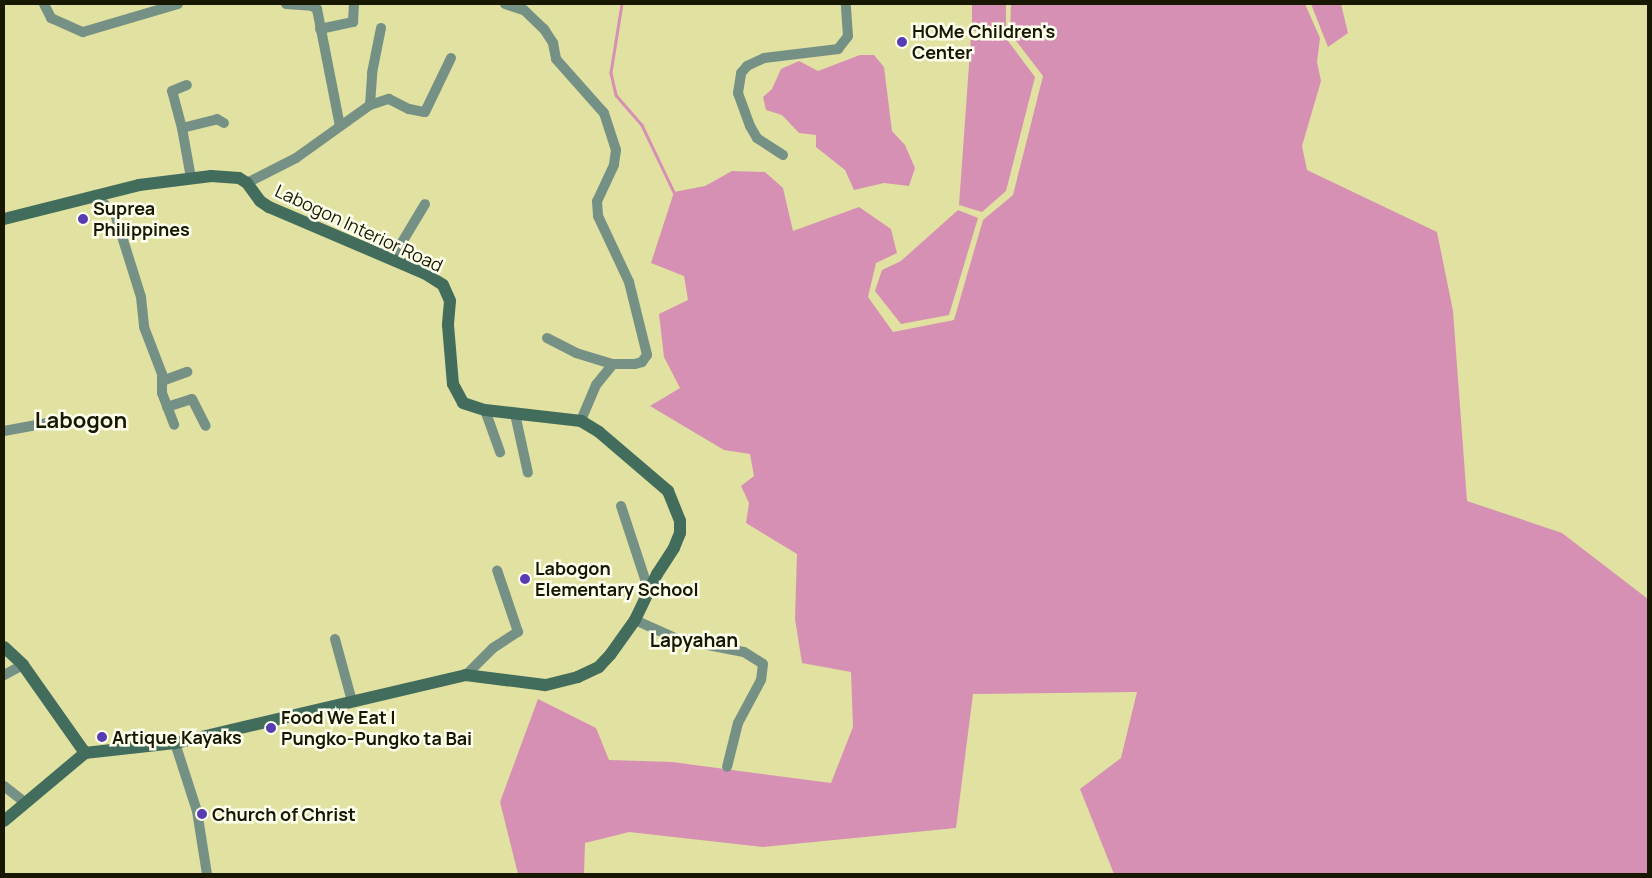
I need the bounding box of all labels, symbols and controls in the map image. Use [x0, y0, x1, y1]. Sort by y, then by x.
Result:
place label: HOMe Children's Center [912, 21, 1055, 64]
marker: HOMe Children's Center [896, 36, 908, 48]
street label: Labogon Interior Road [272, 180, 446, 276]
place label: Suprea Philippines [93, 198, 190, 240]
marker: Suprea Philippines [77, 213, 89, 225]
district label: Labogon [35, 408, 127, 434]
place label: Labogon Elementary School [535, 558, 698, 600]
marker: Labogon Elementary School [519, 573, 531, 585]
district label: Lapyahan [650, 630, 738, 652]
place label: Food We Eat | Pungko-Pungko ta Bai [281, 707, 472, 750]
marker: Food We Eat | Pungko-Pungko ta Bai [265, 722, 277, 734]
place label: Artique Kayaks [112, 726, 242, 748]
marker: Artique Kayaks [96, 731, 108, 743]
place label: Church of Christ [212, 803, 356, 825]
marker: Church of Christ [196, 808, 208, 820]

